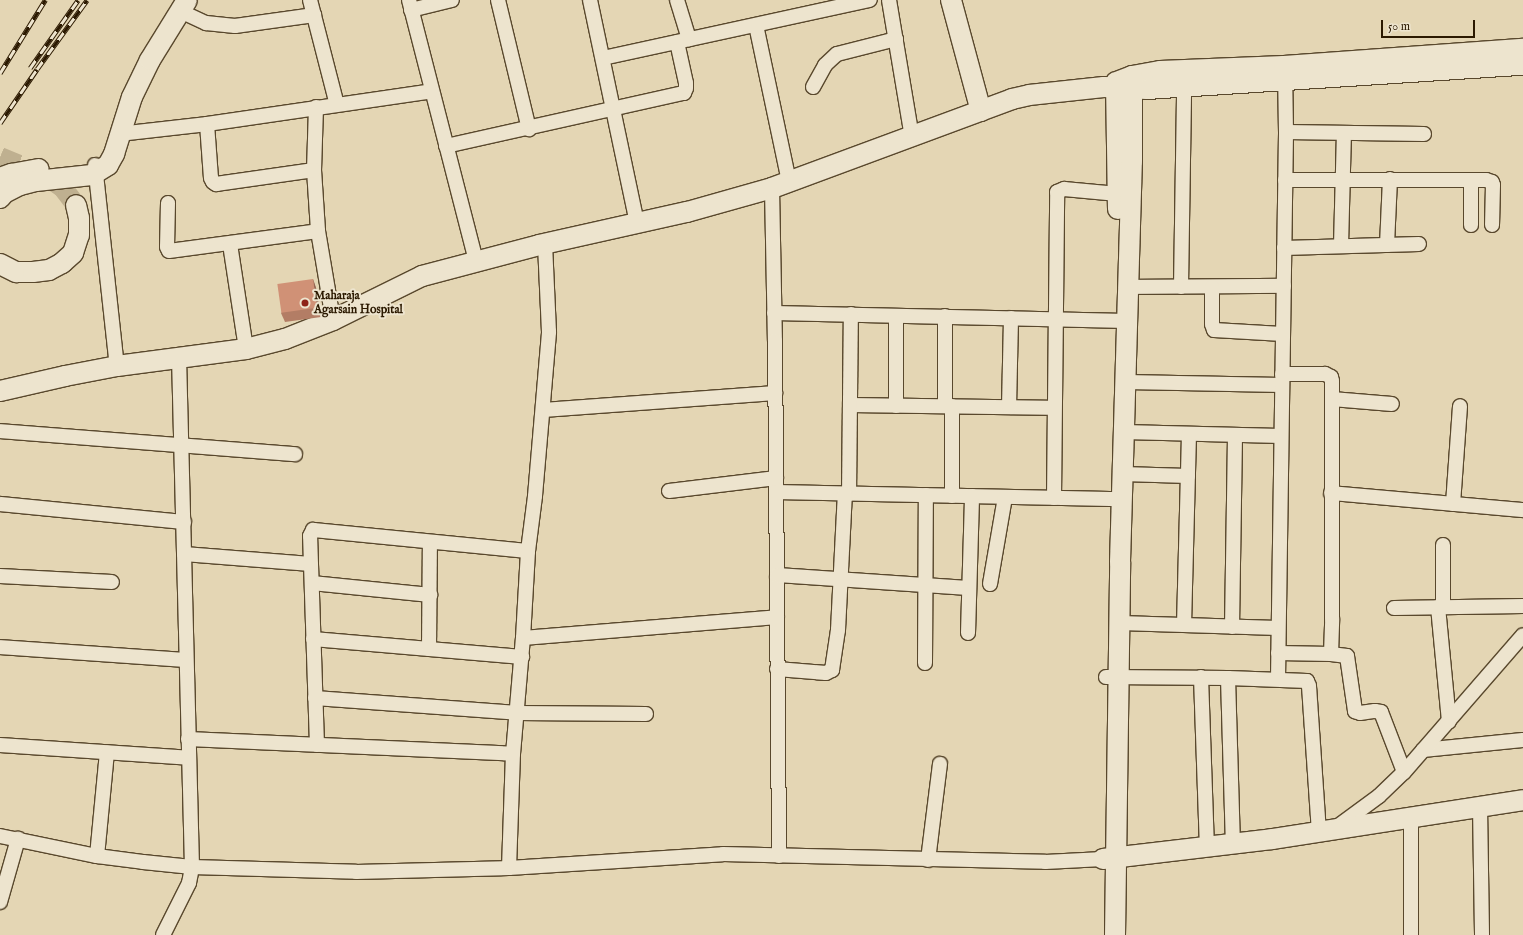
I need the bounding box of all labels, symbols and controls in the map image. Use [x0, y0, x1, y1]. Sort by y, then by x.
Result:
scale bar [1383, 12, 1477, 38]
text: 50 m [1388, 19, 1410, 34]
place label: Maharaja Agarsain Hospital [314, 289, 403, 317]
marker: Maharaja Agarsain Hospital [299, 297, 311, 309]

